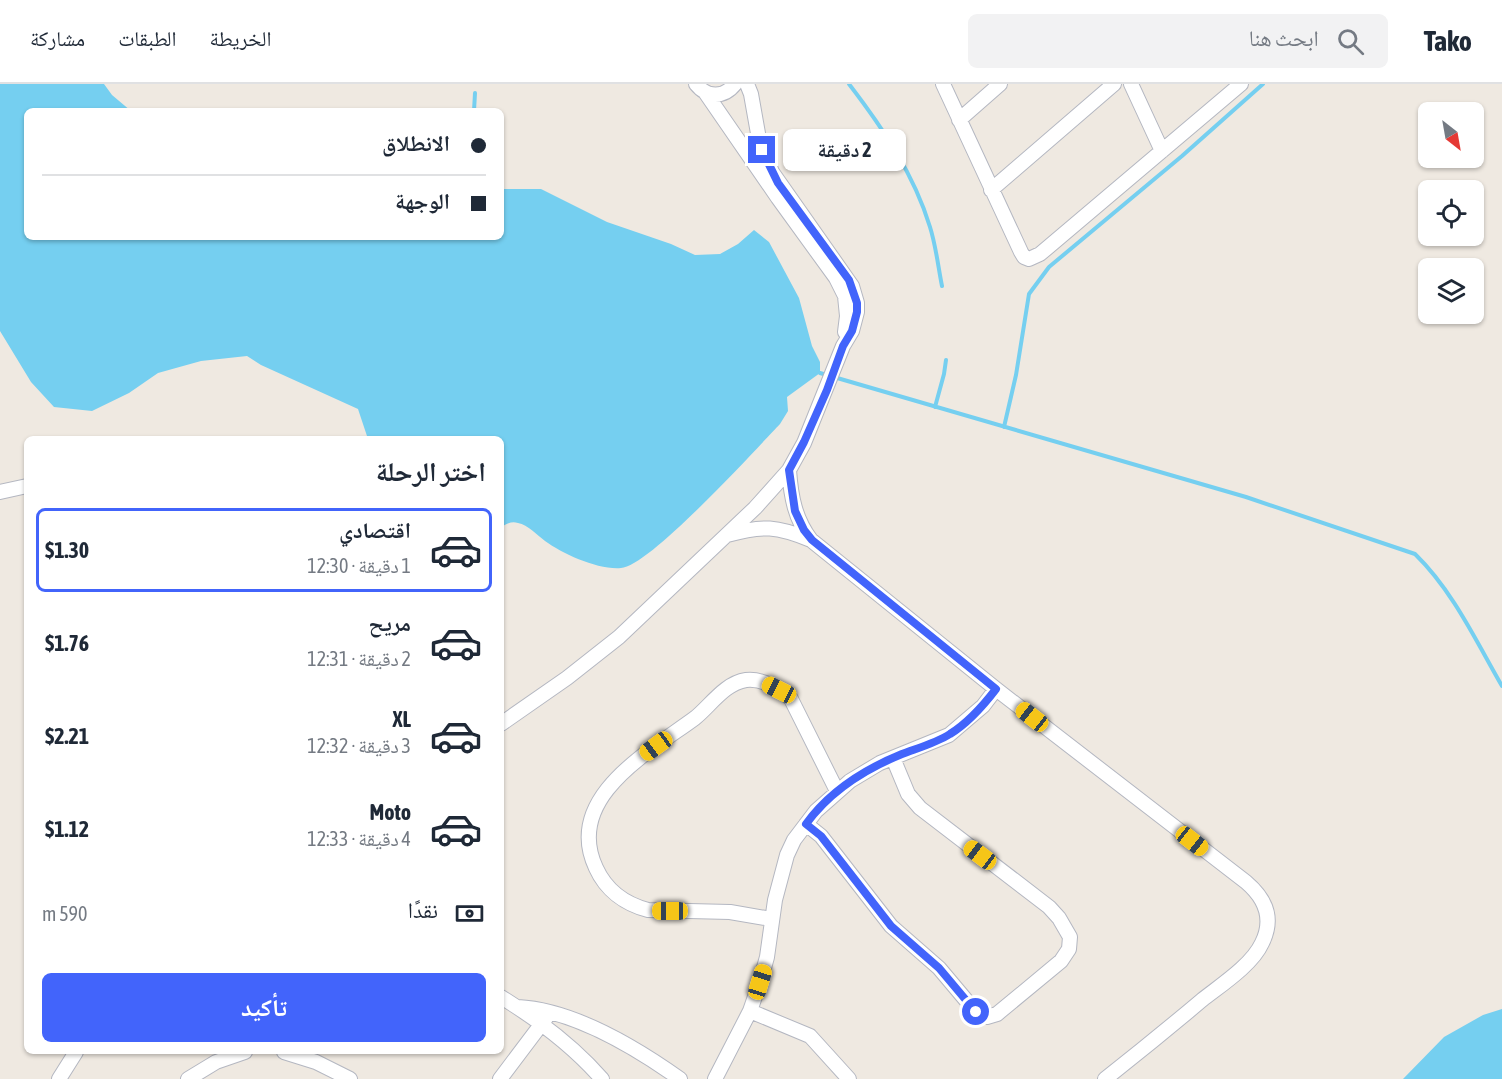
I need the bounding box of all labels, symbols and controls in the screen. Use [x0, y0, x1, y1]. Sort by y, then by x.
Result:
search box [968, 14, 1388, 68]
text: ابحث هنا [1249, 25, 1319, 51]
icon: search [1334, 25, 1367, 58]
text: Tako [1424, 25, 1472, 57]
text: مشاركة [30, 26, 85, 50]
text: الطبقات [118, 26, 177, 50]
text: الخريطة [210, 26, 271, 50]
north arrow [1418, 102, 1484, 168]
map controls [1418, 102, 1484, 324]
callout: 2 دقيقة [783, 129, 906, 171]
text: الانطلاق [382, 130, 450, 156]
route end [748, 136, 775, 163]
text: 2 دقيقة [817, 138, 872, 161]
button: locate [1418, 180, 1484, 246]
text: الوجهة [395, 188, 450, 214]
button: layers [1418, 258, 1484, 324]
text: اختر الرحلة [376, 456, 486, 487]
text: اقتصادي [339, 517, 411, 543]
icon: car [429, 523, 483, 577]
text: $1.30 [45, 537, 89, 563]
text: 1 دقيقة · 12:30 [307, 554, 411, 577]
text: مريح [368, 610, 411, 636]
icon: car [429, 616, 483, 670]
text: $1.76 [45, 630, 89, 656]
text: 2 دقيقة · 12:31 [307, 647, 411, 670]
car [759, 674, 799, 706]
car [1012, 699, 1052, 735]
text: XL [393, 706, 411, 732]
icon: car [429, 709, 483, 763]
text: $2.21 [45, 723, 89, 749]
car [636, 728, 676, 764]
text: 3 دقيقة · 12:32 [307, 734, 411, 757]
text: Moto [369, 799, 411, 825]
icon: car [429, 802, 483, 856]
text: $1.12 [45, 816, 89, 842]
car [1172, 823, 1212, 859]
text: 4 دقيقة · 12:33 [307, 827, 411, 850]
car [960, 837, 1000, 873]
text: نقدًا [408, 897, 438, 923]
icon: cash [453, 897, 486, 930]
text: 590 m [42, 902, 87, 925]
car [652, 902, 688, 920]
car [746, 962, 774, 1002]
button: تأكيد [42, 973, 486, 1042]
route start [962, 998, 989, 1025]

